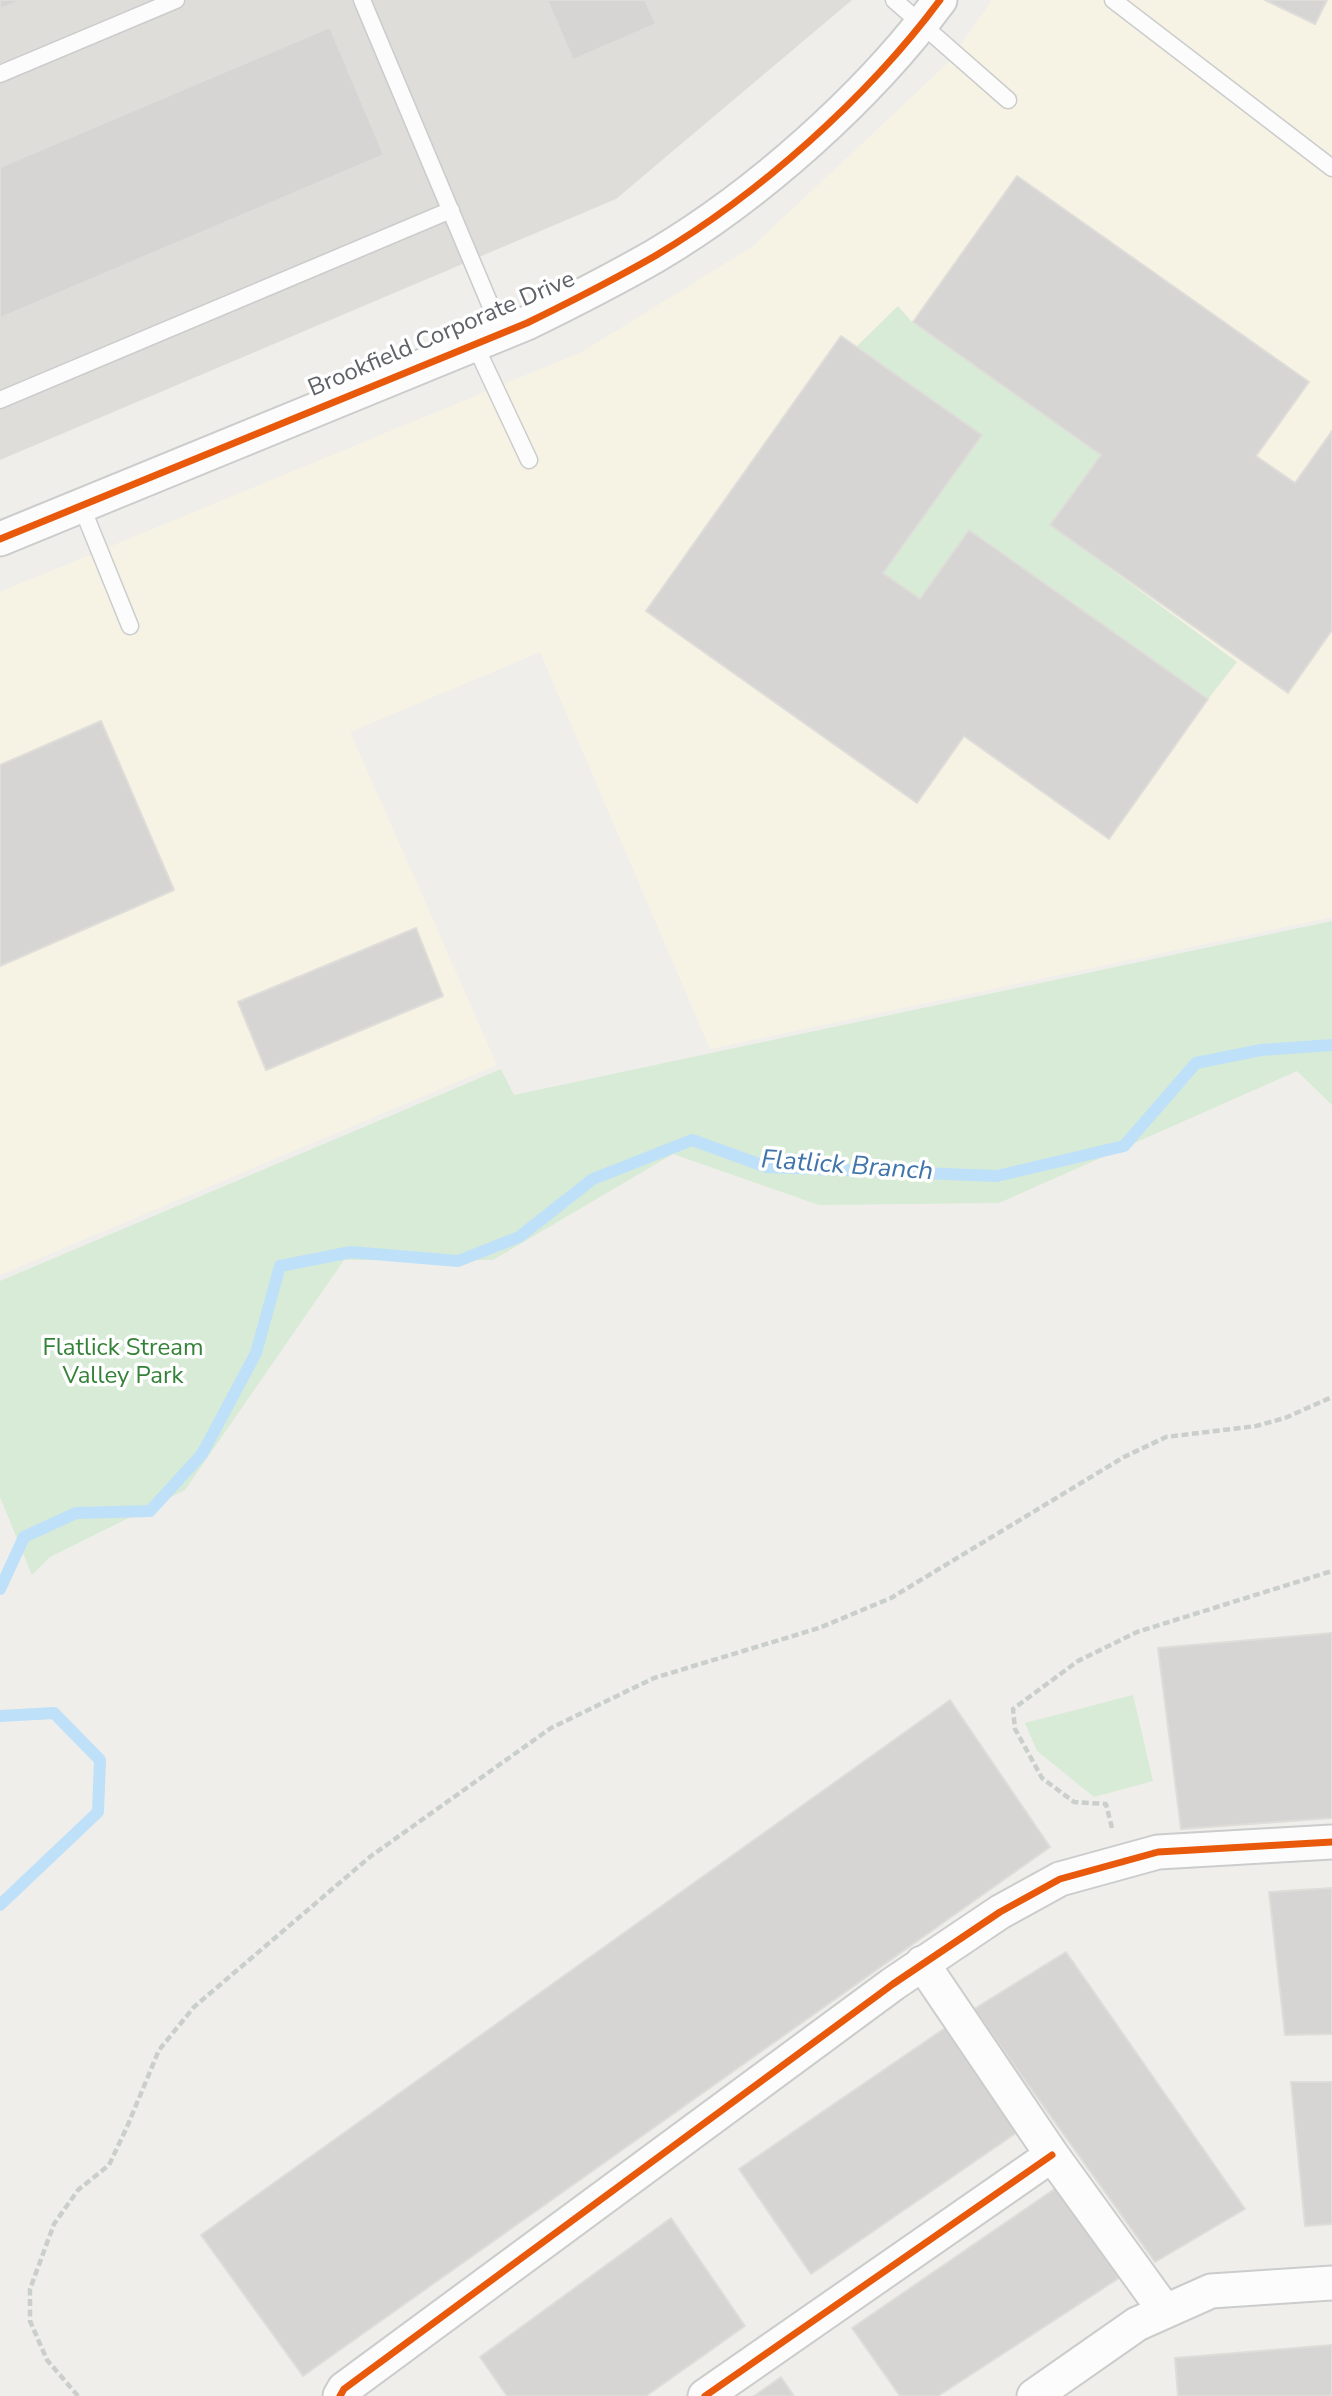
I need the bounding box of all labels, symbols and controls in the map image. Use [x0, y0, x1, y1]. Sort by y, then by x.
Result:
street label: Brookfield Corporate Drive [304, 266, 580, 404]
water label: Flatlick Branch [760, 1145, 934, 1189]
park label: Flatlick Stream Valley Park [43, 1335, 203, 1391]

